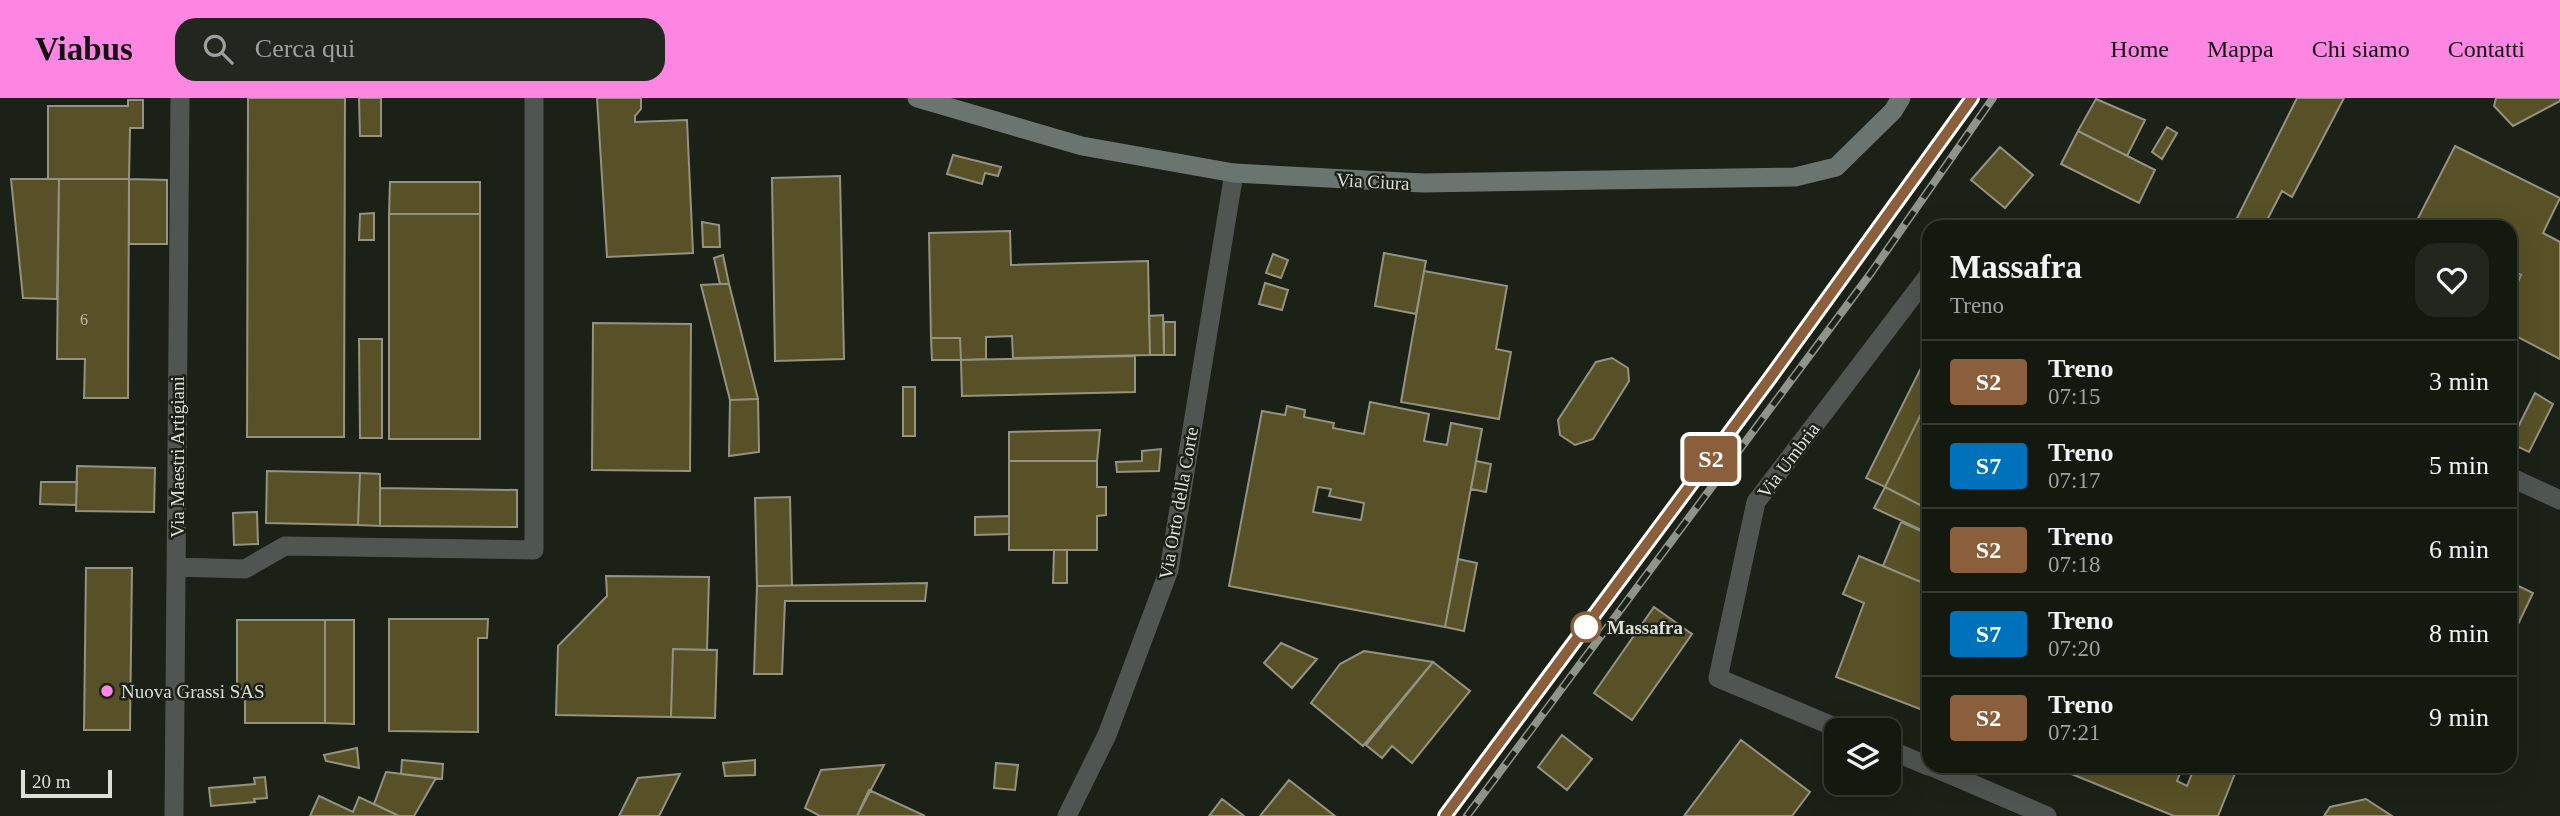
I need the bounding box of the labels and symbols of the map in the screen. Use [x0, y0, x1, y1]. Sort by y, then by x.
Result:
street label: Via Ciura [1336, 169, 1411, 194]
house number: 6 [80, 311, 88, 328]
street label: Via Maestri Artigiani [167, 376, 188, 538]
street label: Via Umbria [1753, 418, 1824, 502]
street label: Via Orto della Corte [1155, 425, 1202, 581]
line badge: S2 [1680, 436, 1742, 482]
marker: Massafra [1571, 612, 1601, 642]
place label: Massafra [1607, 617, 1683, 638]
place label: Nuova Grassi SAS [121, 681, 265, 702]
marker: Nuova Grassi SAS [99, 683, 115, 699]
scale bar [21, 767, 112, 799]

